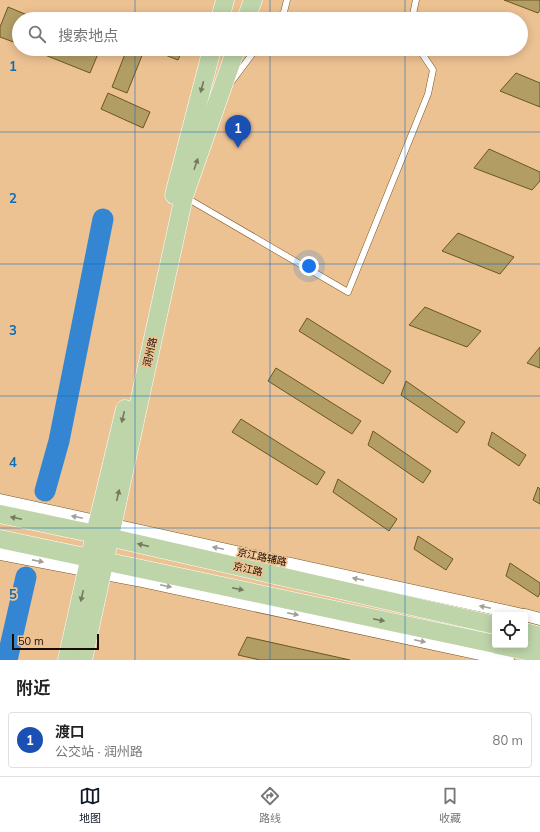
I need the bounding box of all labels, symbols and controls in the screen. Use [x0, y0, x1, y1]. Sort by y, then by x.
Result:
search box [12, 12, 528, 56]
icon: search [26, 23, 48, 45]
text: 搜索地点 [58, 26, 118, 45]
text: 1 [9, 58, 17, 74]
one-way arrow [199, 81, 205, 93]
pin: 1 [225, 115, 251, 148]
one-way arrow [193, 158, 199, 170]
text: 2 [9, 190, 17, 206]
your location [299, 256, 319, 276]
text: 3 [9, 322, 17, 338]
street label: 润州路 [140, 336, 160, 368]
one-way arrow [119, 411, 125, 423]
text: 4 [9, 454, 17, 470]
one-way arrow [116, 489, 122, 501]
one-way arrow [71, 513, 83, 519]
one-way arrow [10, 514, 22, 520]
one-way arrow [137, 542, 149, 548]
one-way arrow [212, 544, 224, 550]
street label: 京江路辅路 [236, 546, 288, 568]
one-way arrow [32, 558, 44, 564]
street label: 京江路 [232, 560, 264, 578]
one-way arrow [352, 575, 365, 581]
one-way arrow [160, 583, 172, 589]
text: 5 [9, 586, 17, 602]
one-way arrow [232, 587, 244, 593]
one-way arrow [78, 590, 84, 602]
one-way arrow [479, 603, 491, 609]
one-way arrow [287, 611, 299, 617]
map controls [492, 612, 528, 648]
button: locate [492, 612, 528, 648]
one-way arrow [373, 617, 385, 623]
scale bar [12, 632, 99, 651]
text: 50 m [18, 634, 44, 648]
one-way arrow [414, 639, 426, 645]
text: 附近 [16, 677, 50, 698]
text: 渡口 [55, 722, 85, 741]
text: 1 [26, 732, 34, 748]
text: 80 m [493, 732, 523, 748]
text: 公交站 · 润州路 [55, 743, 143, 759]
tab: 地图 [79, 785, 101, 825]
tab: 路线 [259, 785, 281, 825]
tab: 收藏 [439, 785, 461, 825]

